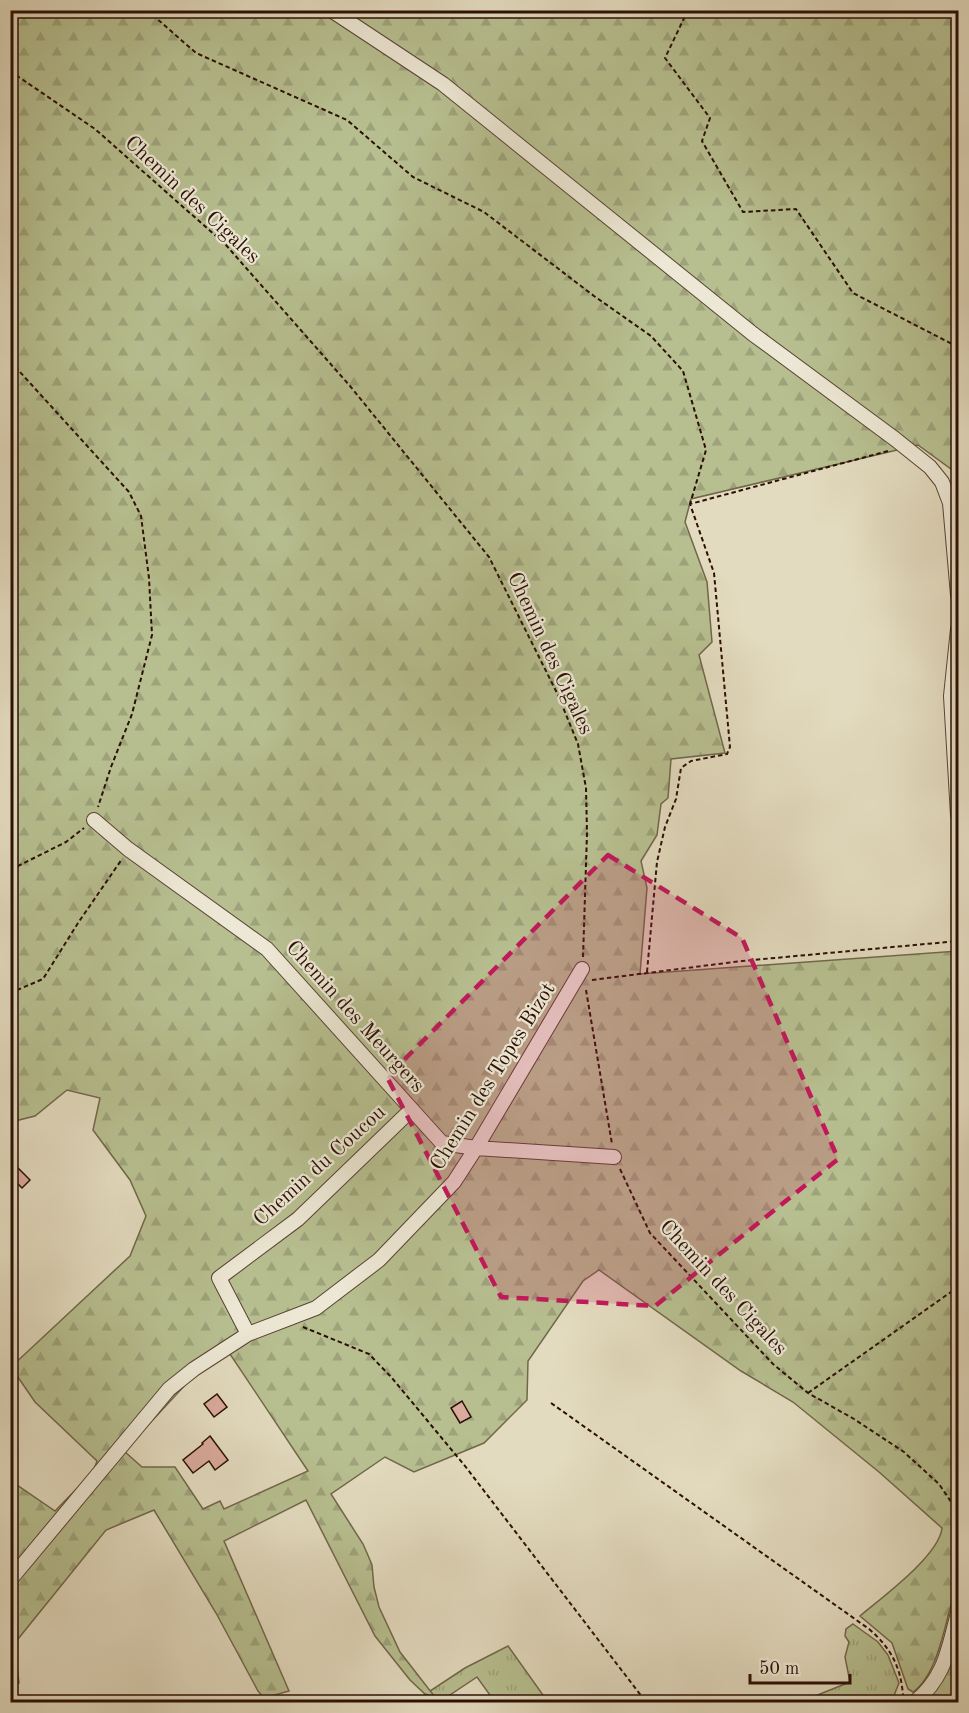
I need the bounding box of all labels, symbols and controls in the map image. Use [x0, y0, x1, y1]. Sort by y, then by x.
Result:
street label: Chemin des Cigales [120, 132, 264, 268]
street label: Chemin des Cigales [503, 569, 596, 738]
street label: Chemin des Meurgers [281, 937, 428, 1097]
street label: Chemin des Topes Bizot [427, 979, 560, 1174]
street label: Chemin du Coucou [250, 1102, 390, 1231]
street label: Chemin des Cigales [655, 1216, 791, 1360]
scale bar [750, 1647, 850, 1685]
text: 50 m [759, 1660, 799, 1678]

